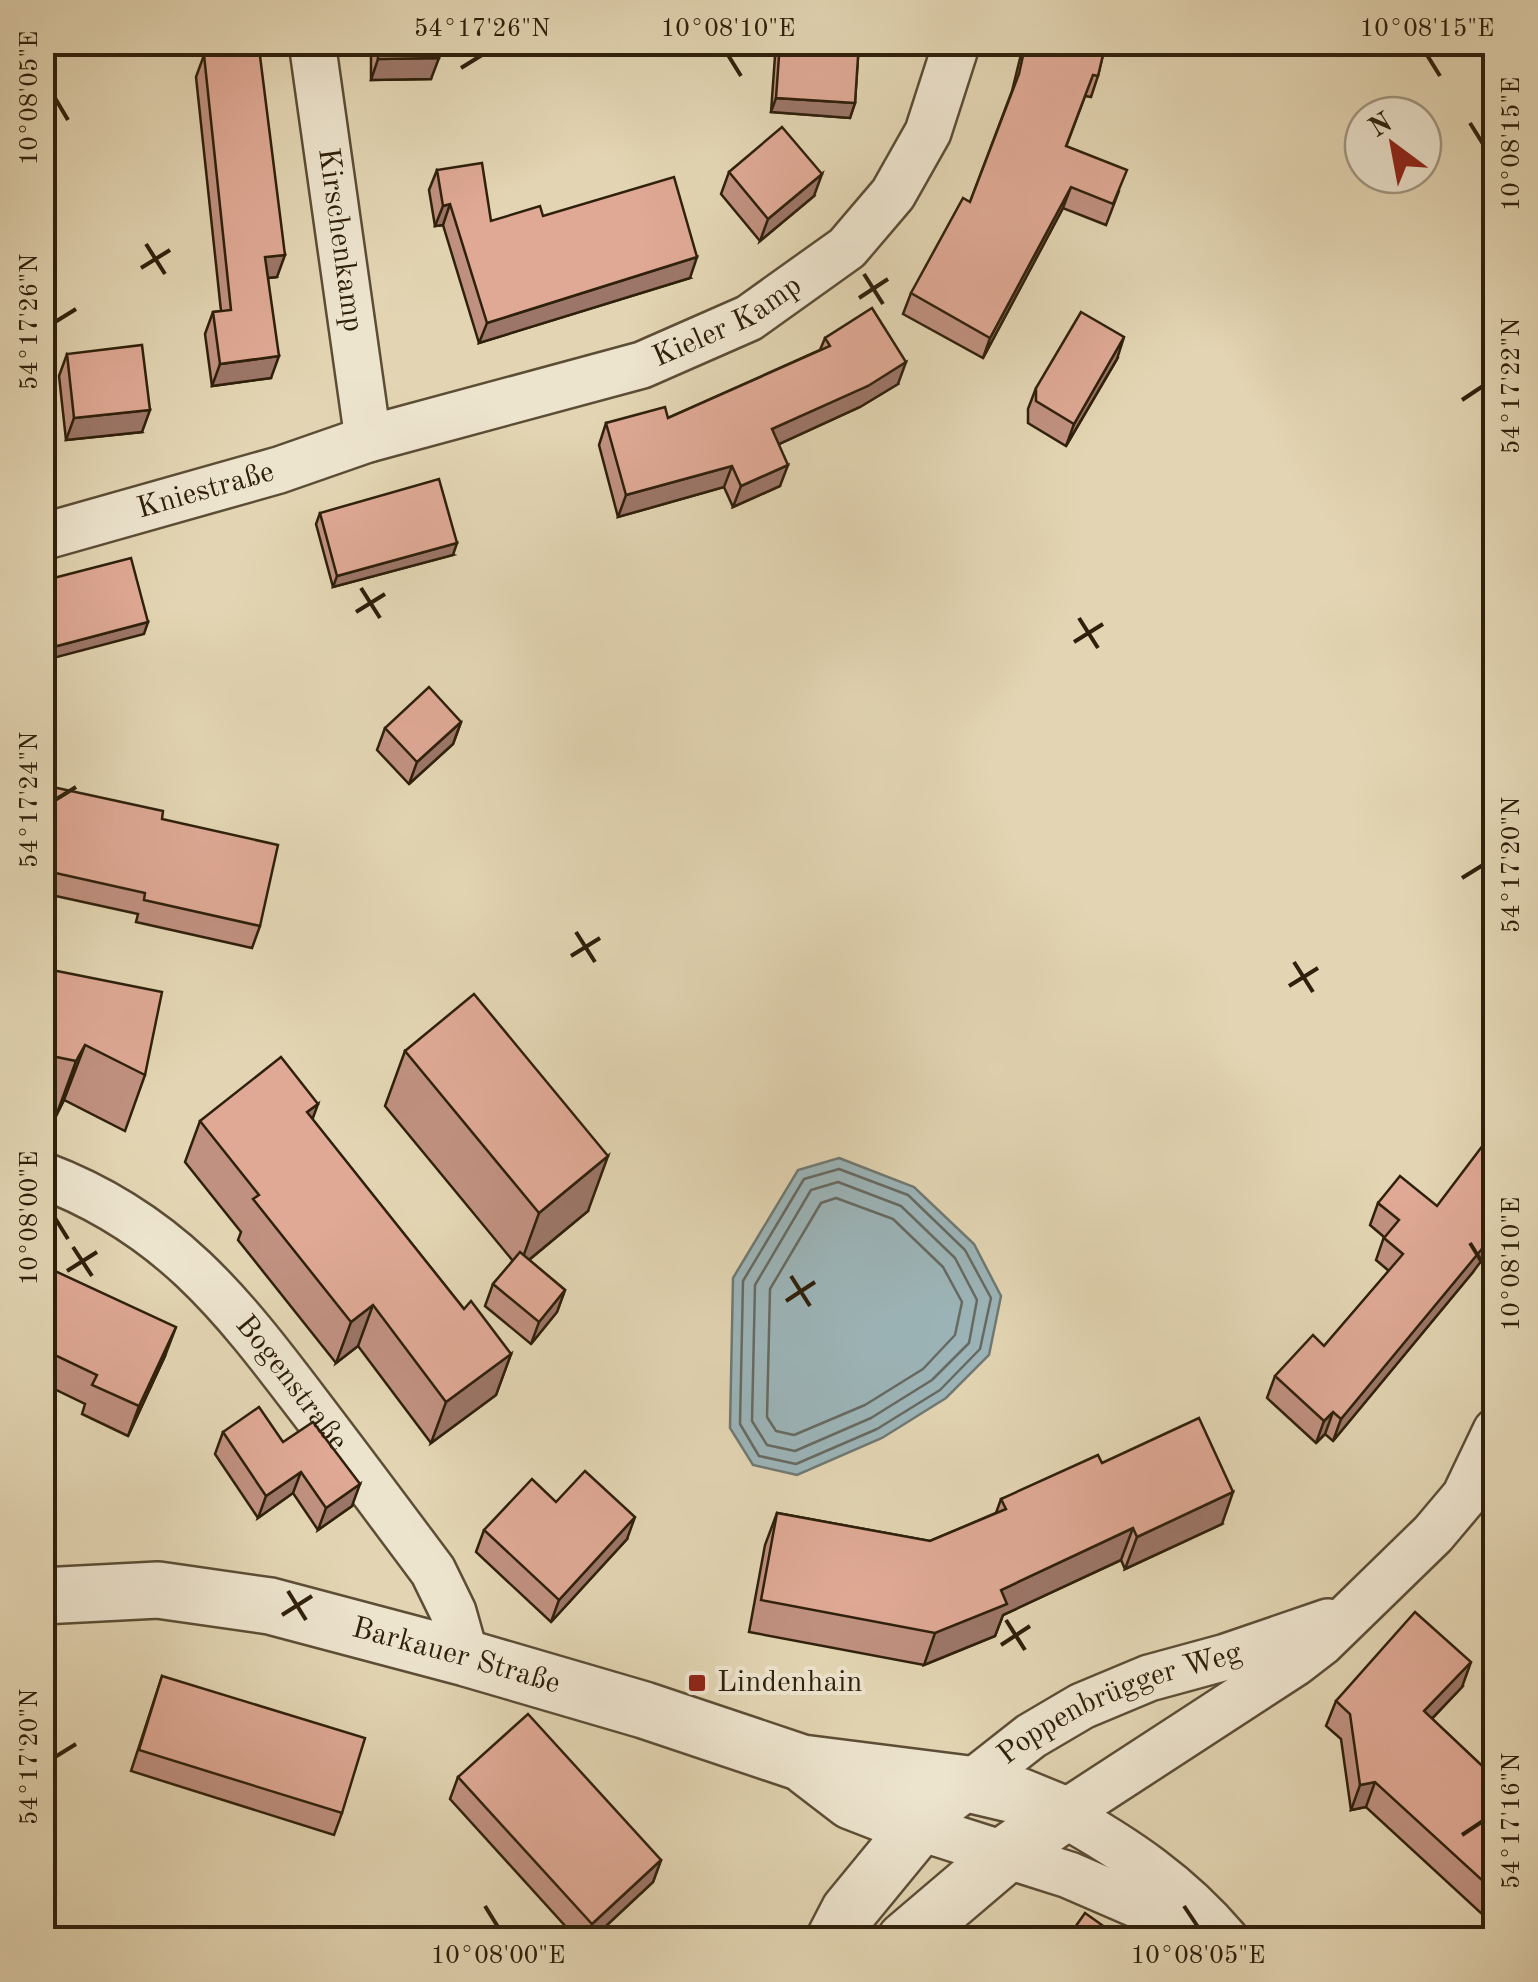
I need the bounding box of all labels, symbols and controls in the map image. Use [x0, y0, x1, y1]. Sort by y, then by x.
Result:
text: 54°17'26"N [414, 17, 550, 42]
text: 10°08'10"E [661, 17, 795, 42]
text: 10°08'15"E [1360, 17, 1494, 42]
text: 10°08'05"E [18, 31, 43, 165]
text: 10°08'15"E [1500, 77, 1525, 211]
north arrow [1343, 95, 1443, 195]
text: N [1365, 108, 1398, 144]
street label: Kirschenkamp [312, 146, 368, 334]
text: 54°17'26"N [18, 254, 43, 390]
street label: Kieler Kamp [648, 270, 807, 373]
text: 54°17'22"N [1500, 318, 1525, 454]
street label: Kniestraße [134, 457, 278, 524]
text: 54°17'24"N [18, 732, 43, 868]
text: 54°17'20"N [1500, 797, 1525, 933]
text: 10°08'00"E [18, 1151, 43, 1285]
text: 10°08'10"E [1500, 1197, 1525, 1331]
street label: Bogenstraße [229, 1310, 353, 1457]
street label: Barkauer Straße [349, 1613, 564, 1700]
street label: Poppenbrügger Weg [993, 1638, 1246, 1771]
place label: Lindenhain [717, 1668, 863, 1698]
marker: Lindenhain [686, 1672, 708, 1694]
text: 54°17'20"N [18, 1689, 43, 1825]
text: 54°17'16"N [1500, 1753, 1525, 1889]
text: 10°08'00"E [431, 1944, 565, 1969]
text: 10°08'05"E [1131, 1944, 1265, 1969]

